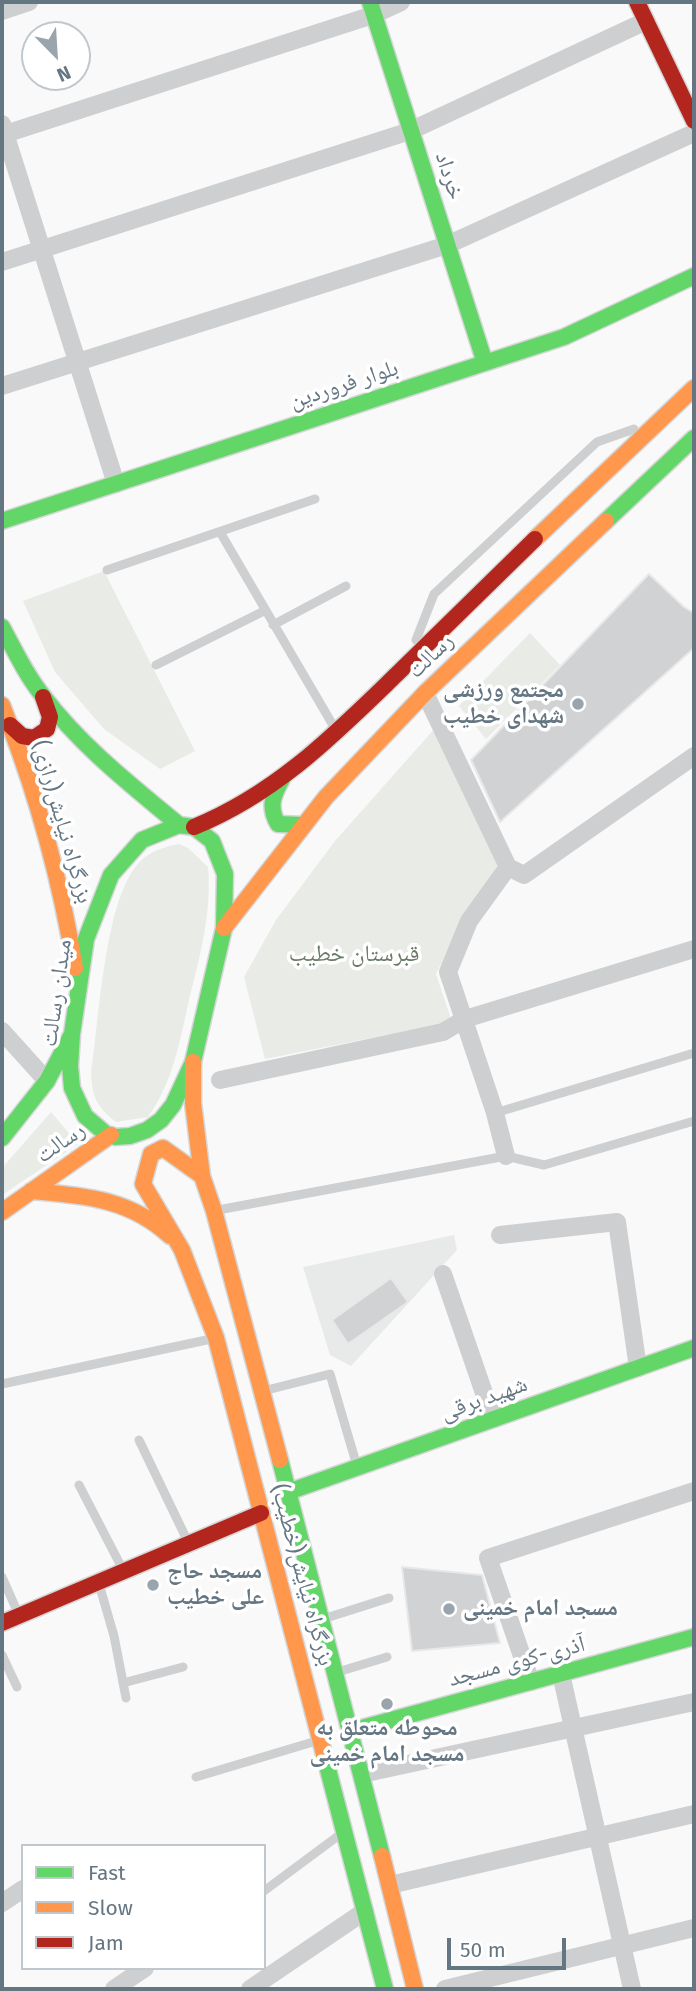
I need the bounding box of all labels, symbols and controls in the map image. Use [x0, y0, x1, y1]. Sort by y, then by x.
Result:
north arrow [21, 21, 91, 91]
text: N [54, 61, 74, 87]
street label: خرداد [428, 149, 470, 203]
street label: بلوار فروردین [286, 354, 402, 416]
street label: رسالت [402, 627, 460, 685]
place label: مجتمع ورزشی شهدای خطیب [443, 677, 564, 731]
marker: مجتمع ورزشی شهدای خطیب [570, 696, 586, 712]
street label: بزرگراه نیایش(رازی) [26, 737, 98, 907]
street label: میدان رسالت [36, 937, 78, 1049]
park label: قبرستان خطیب [289, 941, 419, 969]
street label: رسالت [31, 1116, 91, 1170]
street label: شهید برقی [437, 1371, 531, 1427]
street label: بزرگراه نیایش(خطیب) [264, 1481, 340, 1669]
place label: مسجد حاج علی خطیب [167, 1558, 264, 1612]
marker: مسجد حاج علی خطیب [145, 1577, 161, 1593]
place label: مسجد امام خمینی [463, 1595, 618, 1623]
marker: مسجد امام خمینی [441, 1601, 457, 1617]
street label: آذری-کوی مسجد [446, 1631, 588, 1693]
marker: محوطه متعلق به مسجد امام خمینی [379, 1696, 395, 1712]
place label: محوطه متعلق به مسجد امام خمینی [310, 1715, 464, 1769]
legend [21, 1844, 266, 1970]
text: Fast [88, 1860, 126, 1886]
text: Slow [88, 1895, 133, 1921]
scale bar [451, 1924, 570, 1968]
text: Jam [88, 1930, 124, 1956]
text: 50 m [460, 1937, 506, 1963]

